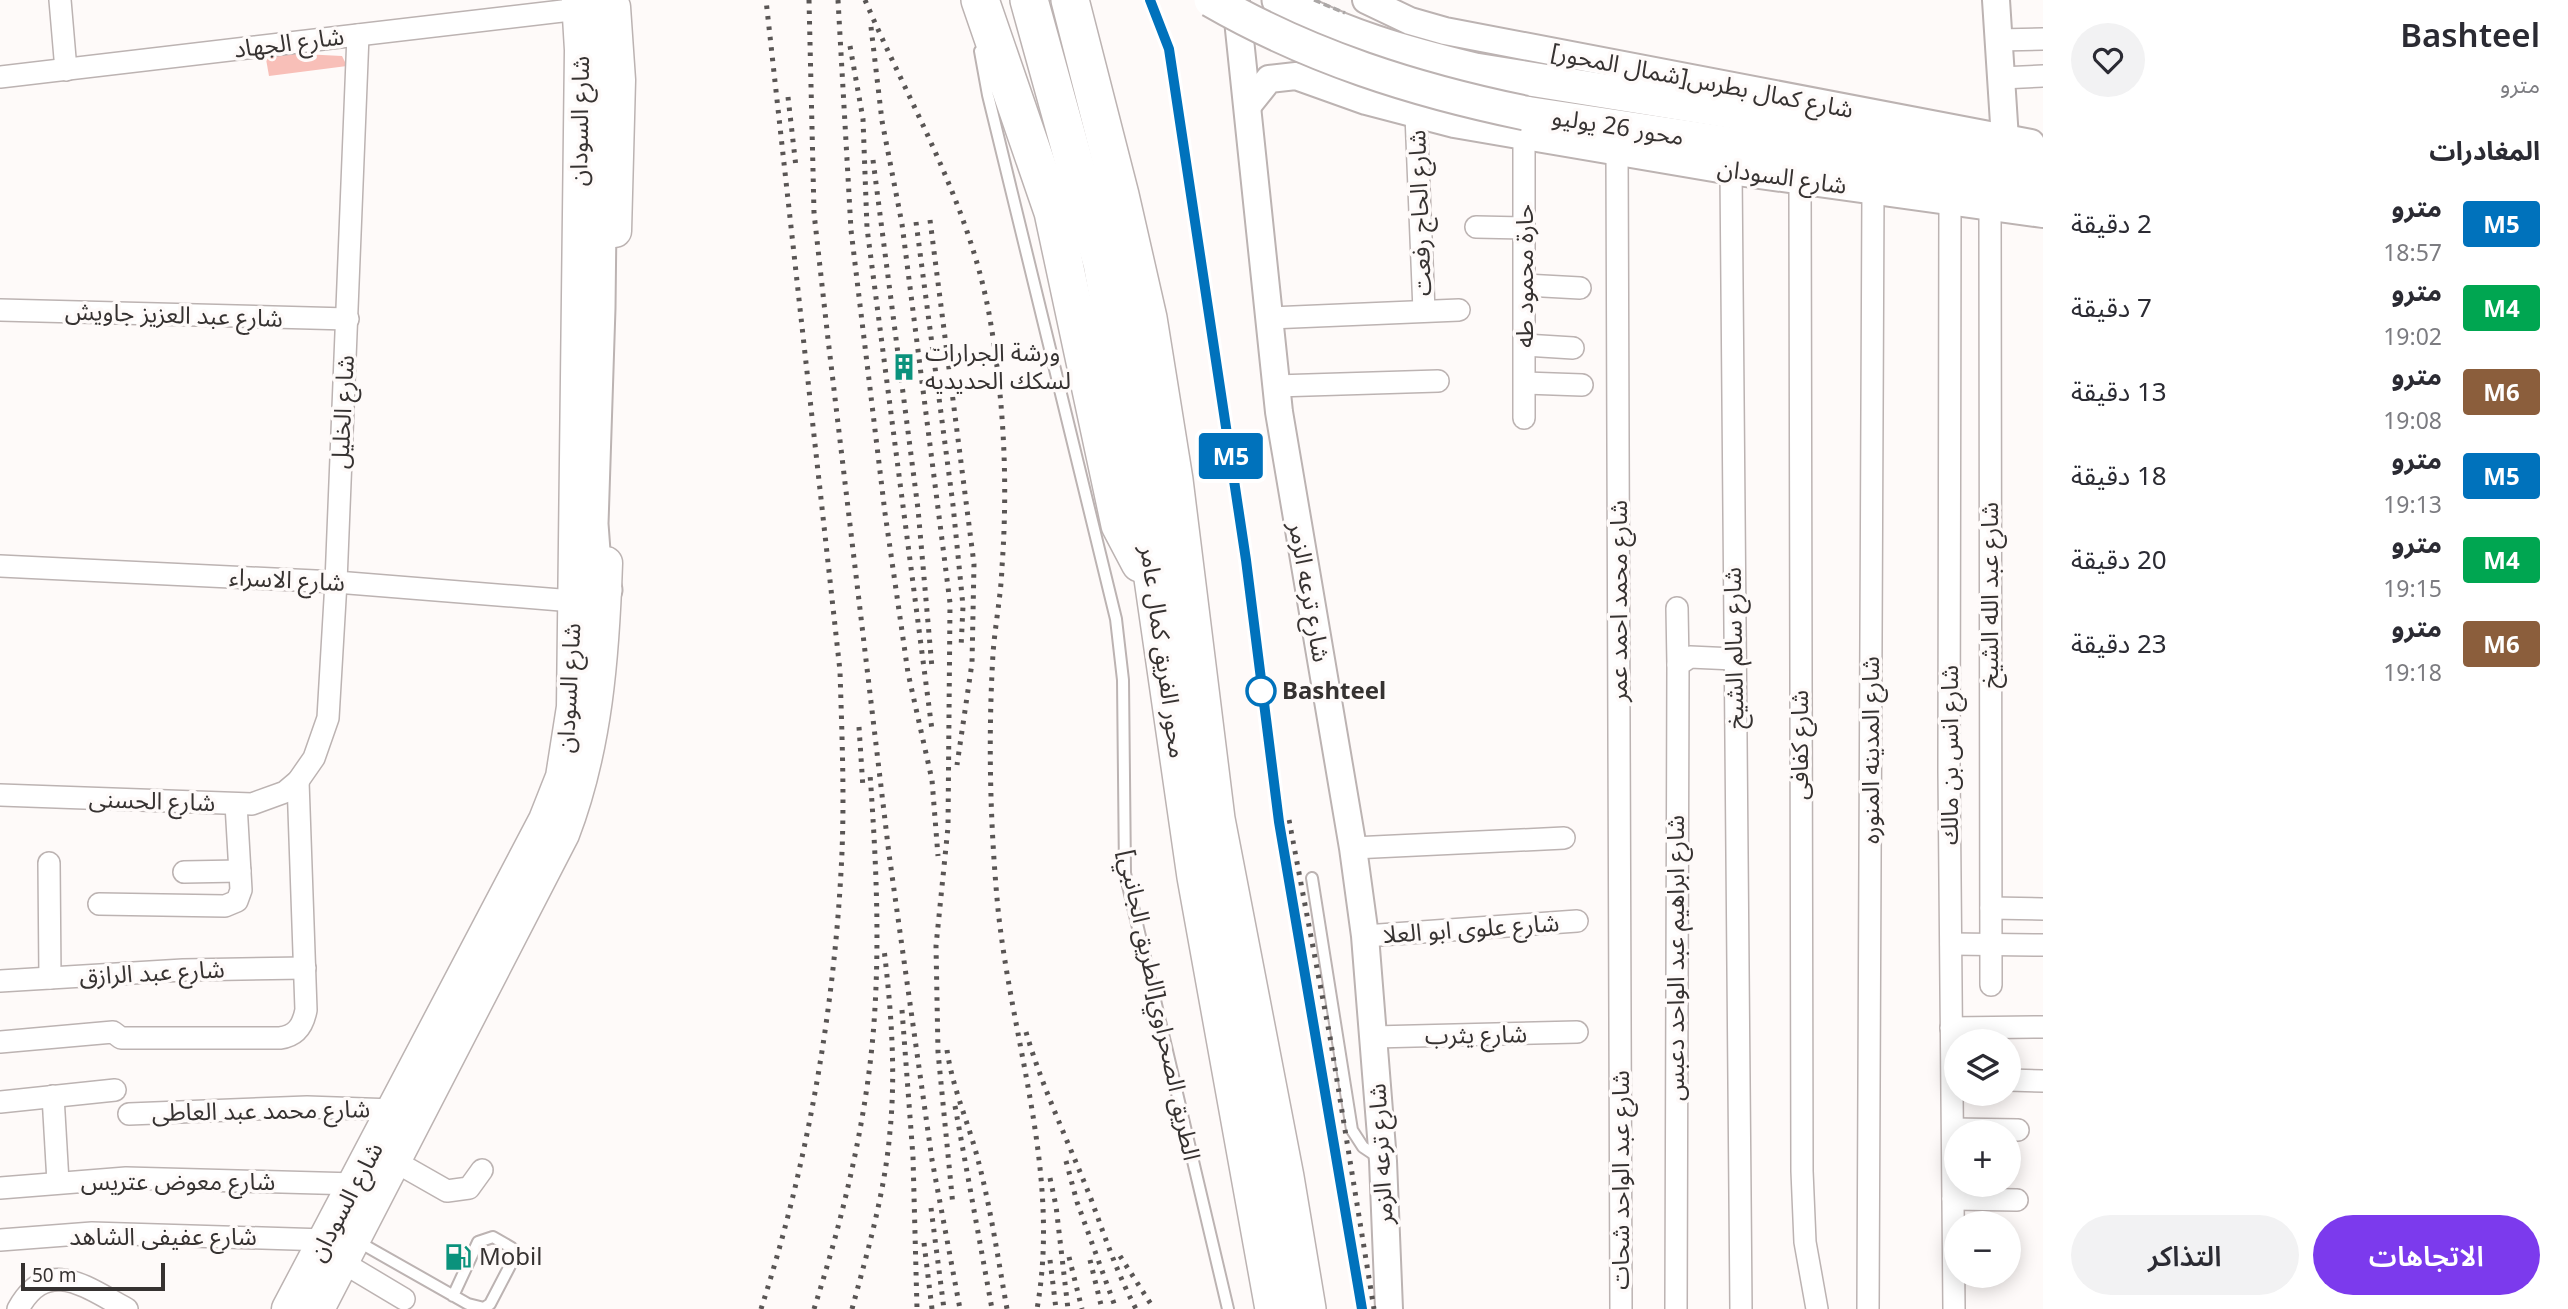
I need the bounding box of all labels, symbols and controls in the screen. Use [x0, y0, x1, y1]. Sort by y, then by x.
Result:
text: Bashteel [2400, 12, 2540, 57]
street label: شارع الجهاد [232, 18, 346, 67]
button: heart [2071, 23, 2145, 97]
street label: شارع كمال بطرس[شمال المحور] [1548, 34, 1856, 127]
street label: شارع السودان [561, 56, 598, 186]
text: مترو [2500, 68, 2540, 100]
street label: محور 26 يوليو [1550, 99, 1686, 152]
street label: شارع الحاج رفعت [1399, 129, 1440, 297]
text: المغادرات [2429, 132, 2540, 168]
street label: شارع السودان [1715, 150, 1849, 203]
text: مترو [2392, 189, 2442, 225]
street label: حارة محمود طه [1507, 204, 1540, 348]
text: 2 دقيقة [2071, 205, 2152, 241]
text: M5 [2483, 207, 2520, 240]
text: 18:57 [2383, 236, 2442, 268]
text: مترو [2392, 273, 2442, 309]
text: 7 دقيقة [2071, 289, 2152, 325]
text: M4 [2483, 291, 2520, 324]
street label: شارع عبد العزيز جاويش [64, 293, 284, 336]
text: 19:02 [2383, 320, 2442, 352]
place label: ورشة الجرارات لسكك الحديديه [925, 335, 1071, 396]
building icon: ورشة الجرارات لسكك الحديديه [889, 352, 919, 382]
street label: شارع الخليل [322, 354, 363, 470]
text: مترو [2392, 357, 2442, 393]
text: 13 دقيقة [2071, 373, 2167, 409]
text: M6 [2483, 375, 2520, 408]
text: 19:08 [2383, 404, 2442, 436]
line badge: M5 [1200, 433, 1262, 479]
text: M5 [1213, 439, 1249, 472]
text: مترو [2392, 441, 2442, 477]
text: 18 دقيقة [2071, 457, 2167, 493]
text: M5 [2483, 459, 2520, 492]
text: 19:13 [2383, 488, 2442, 520]
street label: شارع محمد احمد عمر [1601, 500, 1636, 703]
street label: شارع عبد الله الشيخ [1972, 502, 2007, 688]
street label: شارع ترعه الزمر [1280, 518, 1339, 665]
text: مترو [2392, 525, 2442, 561]
text: 20 دقيقة [2071, 541, 2167, 577]
street label: محور الفريق كمال عامر [1133, 542, 1196, 760]
text: M4 [2483, 543, 2520, 576]
street label: شارع الاسراء [228, 559, 346, 600]
street label: شارع سالم الشيخ [1715, 567, 1752, 729]
text: 19:15 [2383, 572, 2442, 604]
text: مترو [2392, 609, 2442, 645]
street label: شارع السودان [548, 622, 589, 754]
text: 23 دقيقة [2071, 625, 2167, 661]
text: M6 [2483, 627, 2520, 660]
street label: شارع المدينه المنوره [1853, 656, 1888, 844]
text: 19:18 [2383, 656, 2442, 688]
street label: شارع انس بن مالك [1932, 665, 1967, 845]
place label: Bashteel [1282, 673, 1386, 706]
marker: Bashteel [1246, 676, 1276, 706]
street label: شارع كفافى [1782, 690, 1817, 800]
street label: شارع الحسنى [88, 781, 216, 820]
street label: شارع ابراهيم عبد الواحد دعبس [1658, 815, 1693, 1101]
street label: الطريق الصحراوي[الطريق الجانبي] [1108, 846, 1210, 1164]
street label: شارع علوى ابو العلا [1382, 905, 1560, 952]
street label: شارع عبد الرازق [78, 951, 226, 994]
street label: شارع يثرب [1424, 1016, 1528, 1053]
map controls [1944, 1029, 2021, 1288]
button: layers [1944, 1029, 2021, 1106]
street label: شارع عبد الواحد شحات [1603, 1070, 1638, 1290]
street label: شارع ترعه الزمر [1359, 1082, 1402, 1227]
street label: شارع محمد عبد العاطى [151, 1091, 371, 1130]
button: + [1944, 1120, 2021, 1197]
street label: شارع السودان [300, 1136, 392, 1268]
street label: شارع معوض عتريس [81, 1164, 275, 1199]
button: − [1944, 1211, 2021, 1288]
button: التذاكر [2071, 1215, 2299, 1295]
button: الاتجاهات [2313, 1215, 2540, 1295]
street label: شارع عفيفى الشاهد [69, 1219, 257, 1254]
place label: Mobil [479, 1239, 542, 1272]
fuel station icon: Mobil [443, 1242, 473, 1272]
scale bar [21, 1260, 164, 1292]
text: 50 m [32, 1262, 76, 1288]

